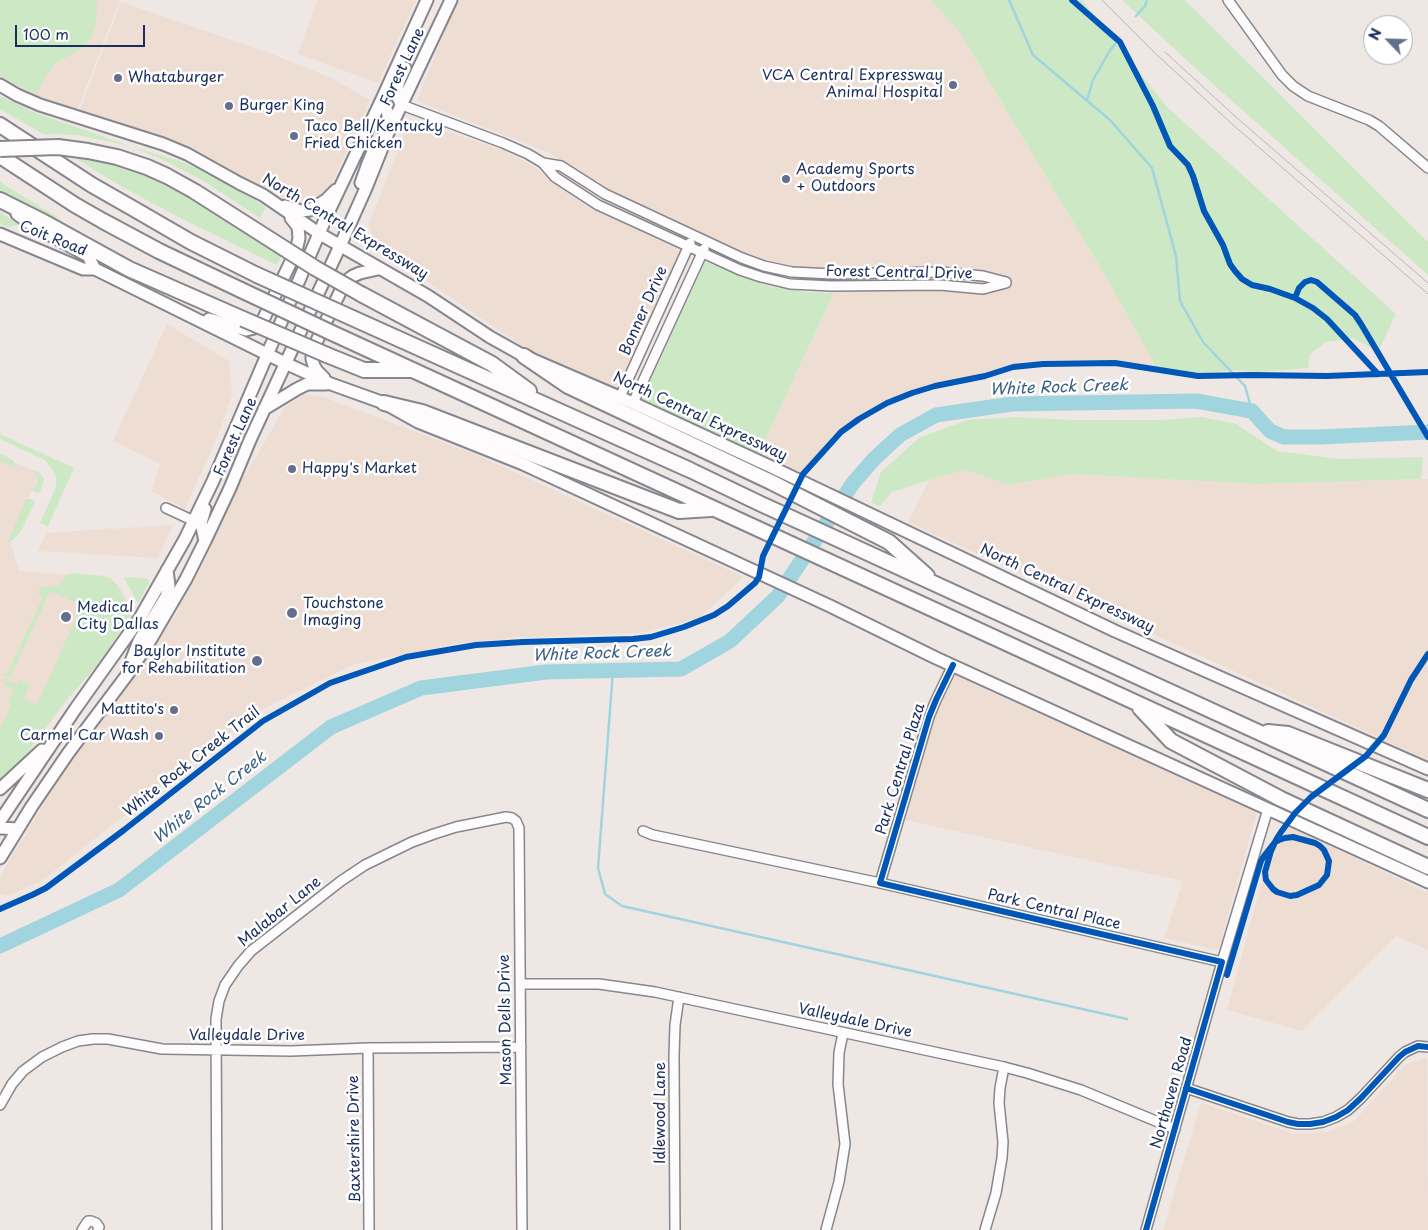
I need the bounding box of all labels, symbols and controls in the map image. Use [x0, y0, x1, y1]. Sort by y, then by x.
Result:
scale bar [18, 15, 148, 47]
north arrow [1363, 15, 1413, 65]
text: 100 m [23, 22, 69, 45]
street label: Forest Lane [377, 25, 429, 109]
text: N [1363, 25, 1387, 43]
place label: VCA Central Expressway Animal Hospital [762, 67, 943, 102]
place label: Whataburger [128, 69, 224, 87]
marker: Whataburger [112, 72, 124, 84]
marker: VCA Central Expressway Animal Hospital [947, 79, 959, 91]
place label: Burger King [239, 97, 324, 115]
marker: Burger King [223, 100, 235, 112]
place label: Taco Bell/Kentucky Fried Chicken [304, 118, 443, 153]
marker: Taco Bell/Kentucky Fried Chicken [288, 130, 300, 142]
place label: Academy Sports + Outdoors [796, 161, 915, 196]
street label: North Central Expressway [259, 170, 431, 284]
marker: Academy Sports + Outdoors [780, 173, 792, 185]
street label: Coit Road [17, 217, 89, 261]
street label: Forest Central Drive [825, 263, 973, 283]
street label: Bonner Drive [616, 264, 672, 358]
street label: North Central Expressway [610, 369, 790, 465]
water label: White Rock Creek [990, 376, 1128, 400]
street label: Forest Lane [211, 395, 261, 479]
place label: Happy's Market [302, 460, 417, 478]
marker: Happy's Market [286, 463, 298, 475]
street label: North Central Expressway [977, 541, 1157, 637]
place label: Touchstone Imaging [303, 595, 384, 630]
place label: Medical City Dallas [77, 599, 159, 634]
marker: Touchstone Imaging [285, 606, 299, 620]
marker: Medical City Dallas [59, 610, 73, 624]
water label: White Rock Creek [533, 642, 671, 666]
place label: Baylor Institute for Rehabilitation [122, 643, 246, 678]
marker: Baylor Institute for Rehabilitation [250, 654, 264, 668]
place label: Mattito's [101, 701, 164, 719]
street label: Park Central Plaza [872, 701, 930, 837]
street label: White Rock Creek Trail [120, 703, 264, 821]
marker: Mattito's [168, 704, 180, 716]
place label: Carmel Car Wash [20, 727, 149, 745]
marker: Carmel Car Wash [153, 730, 165, 742]
water label: White Rock Creek [150, 748, 270, 848]
street label: Malabar Lane [235, 873, 325, 951]
street label: Park Central Place [986, 886, 1122, 934]
street label: Mason Dells Drive [496, 954, 516, 1086]
street label: Valleydale Drive [796, 1000, 914, 1042]
street label: Valleydale Drive [189, 1027, 305, 1045]
street label: Northaven Road [1147, 1035, 1197, 1151]
street label: Idlewood Lane [652, 1062, 670, 1164]
street label: Baxtershire Drive [345, 1075, 365, 1203]

